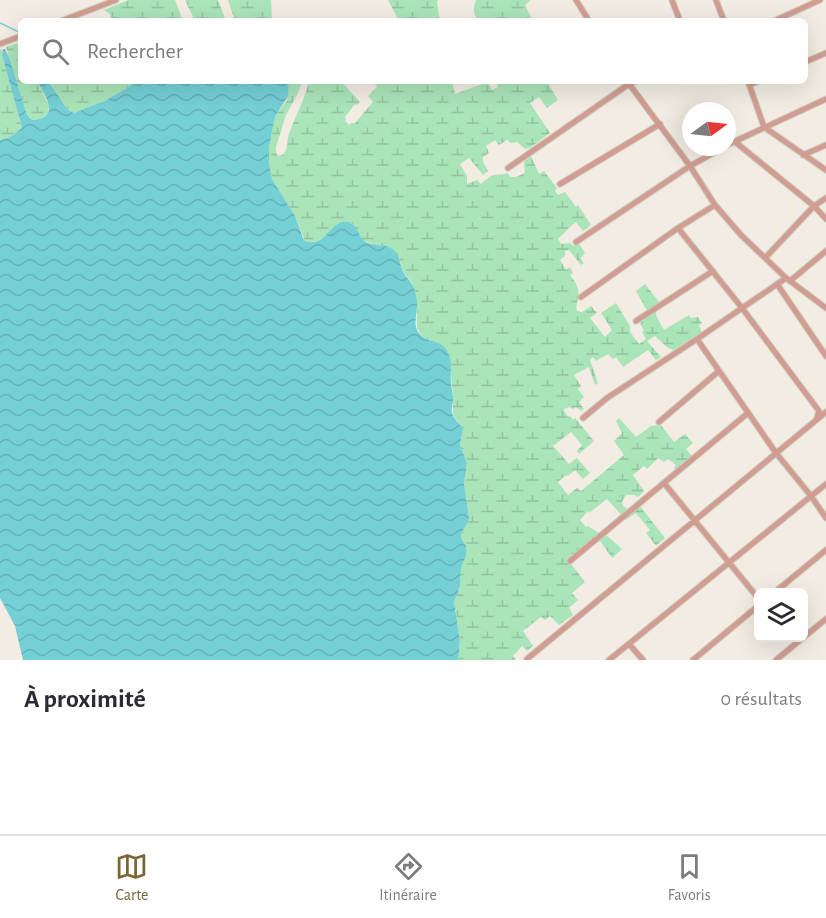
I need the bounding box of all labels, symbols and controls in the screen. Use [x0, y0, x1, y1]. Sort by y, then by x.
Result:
search box [18, 18, 808, 84]
icon: search [39, 35, 72, 68]
text: Rechercher [87, 40, 183, 62]
north arrow [682, 102, 736, 156]
map controls [754, 588, 808, 642]
button: layers [754, 588, 808, 642]
text: À proximité [24, 686, 146, 712]
text: 0 résultats [721, 689, 802, 709]
tab: Carte [115, 850, 148, 905]
tab: Itinéraire [379, 850, 437, 905]
tab: Favoris [668, 850, 711, 905]

